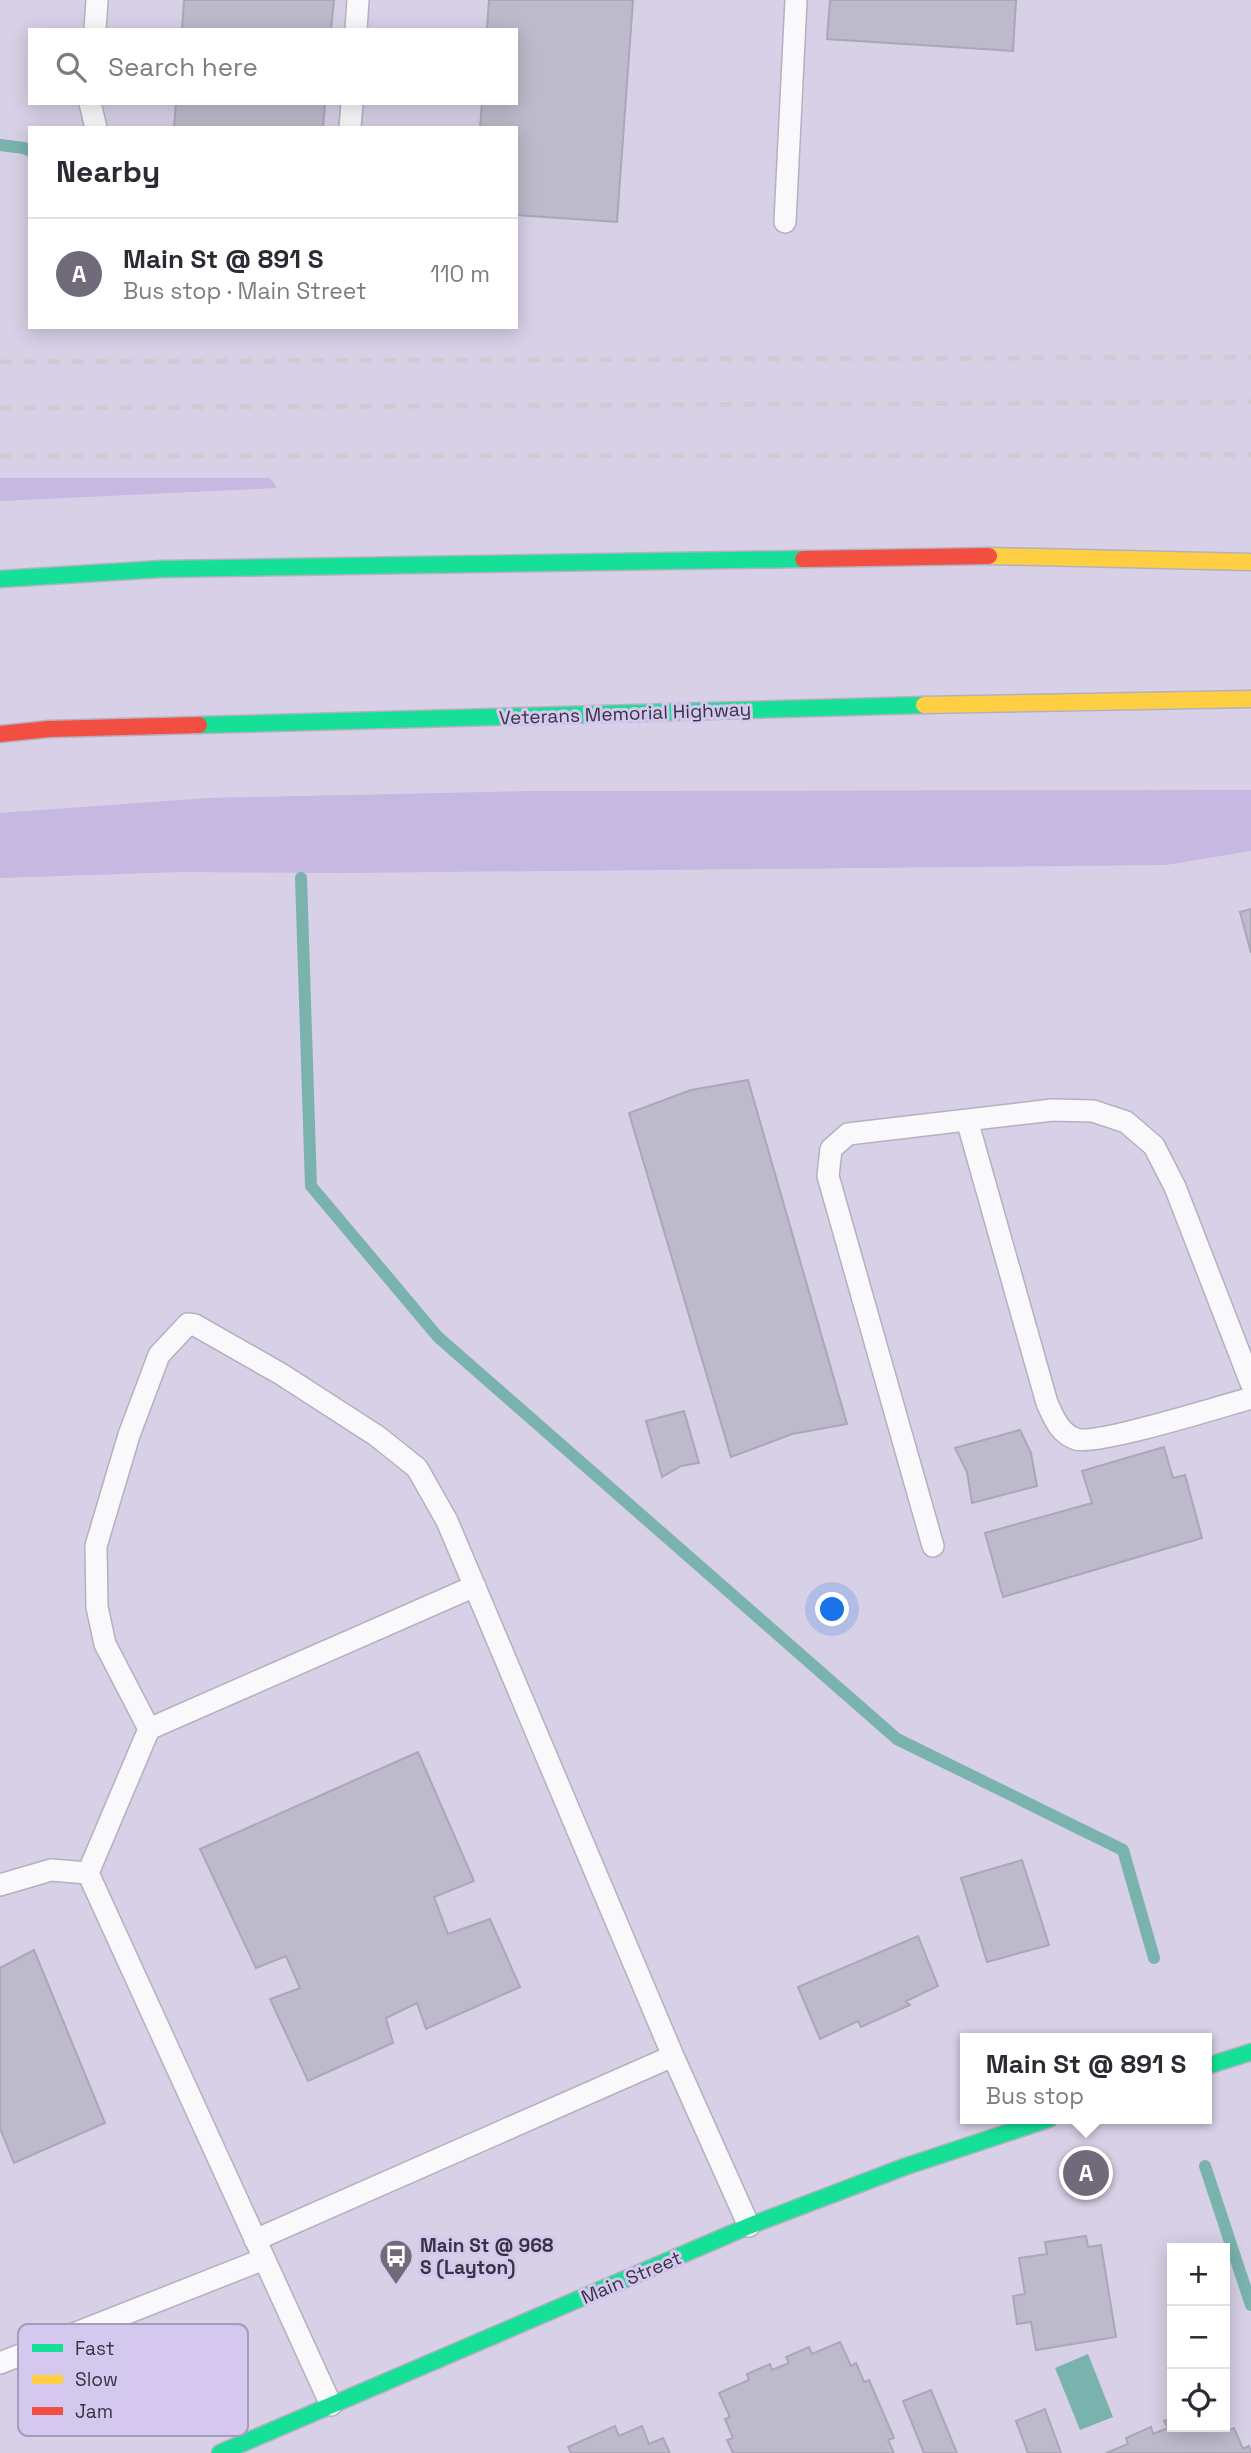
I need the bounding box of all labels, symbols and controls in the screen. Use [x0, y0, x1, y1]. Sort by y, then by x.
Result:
search box [28, 28, 518, 105]
icon: search [52, 48, 90, 86]
text: Search here [108, 50, 258, 84]
text: Nearby [56, 152, 160, 191]
text: Main St @ 891 S [123, 242, 323, 276]
text: A [72, 259, 86, 289]
text: 110 m [430, 259, 490, 289]
text: Bus stop · Main Street [123, 276, 367, 306]
street label: Veterans Memorial Highway [499, 697, 751, 730]
your location [815, 1592, 849, 1626]
popup [960, 2033, 1212, 2124]
text: Main St @ 891 S [986, 2047, 1186, 2081]
text: Bus stop [986, 2081, 1084, 2111]
pin: A [1063, 2147, 1109, 2199]
place label: Main St @ 968 S (Layton) [420, 2233, 553, 2280]
bus stop icon: Main St @ 968 S (Layton) [377, 2237, 415, 2286]
map controls [1167, 2243, 1230, 2432]
button: + [1167, 2243, 1230, 2306]
street label: Main Street [577, 2245, 685, 2310]
button: − [1167, 2306, 1230, 2369]
legend [18, 2324, 248, 2436]
text: Fast [75, 2336, 115, 2361]
text: Slow [75, 2367, 118, 2392]
button: locate [1167, 2369, 1230, 2432]
text: Jam [75, 2399, 113, 2424]

